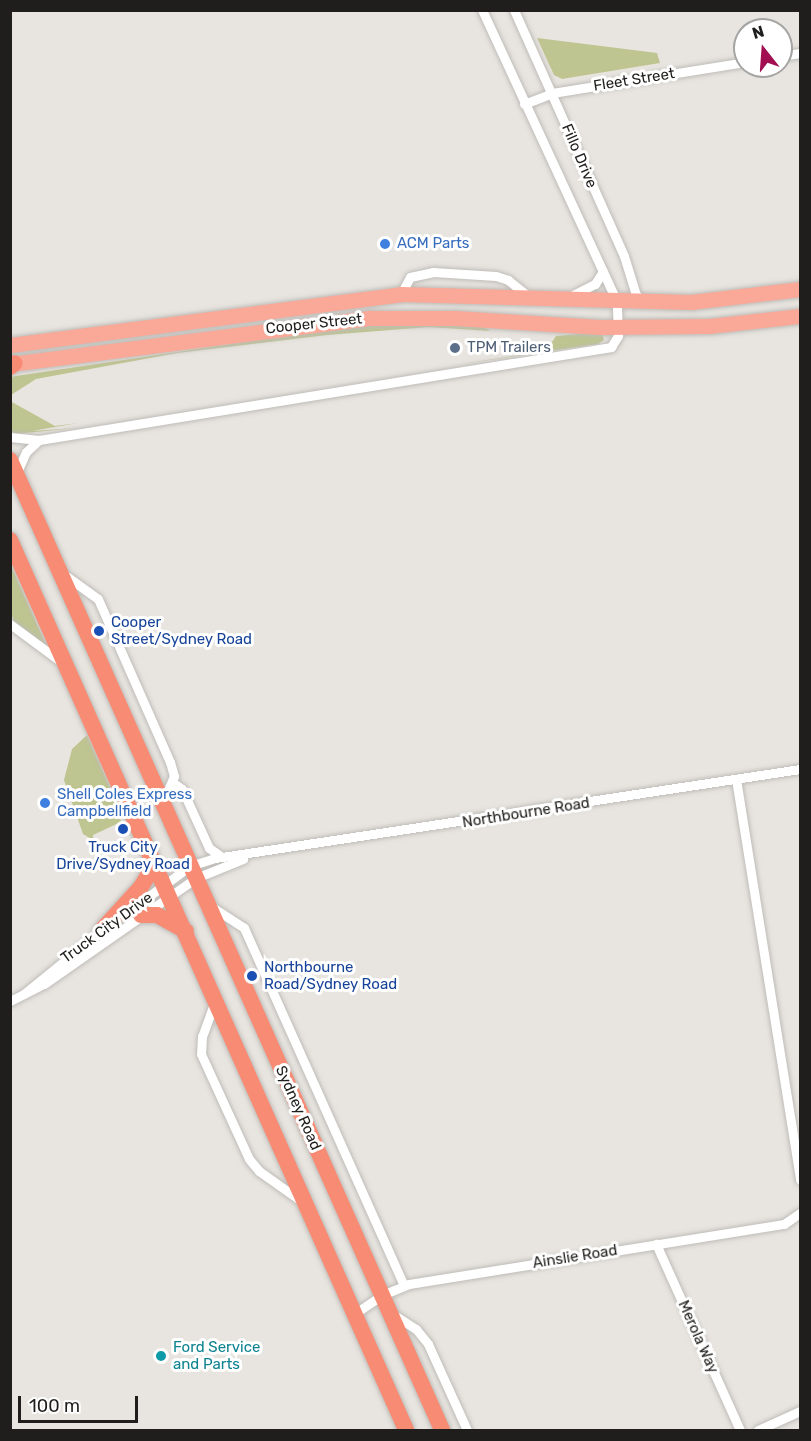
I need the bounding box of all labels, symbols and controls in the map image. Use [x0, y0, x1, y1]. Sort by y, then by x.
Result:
north arrow [733, 18, 793, 78]
text: N [750, 21, 766, 43]
street label: Fleet Street [592, 65, 676, 95]
street label: Fillo Drive [557, 121, 601, 191]
place label: ACM Parts [397, 235, 469, 253]
marker: ACM Parts [378, 237, 392, 251]
street label: Cooper Street [265, 310, 363, 338]
place label: TPM Trailers [467, 339, 551, 357]
marker: TPM Trailers [448, 341, 462, 355]
place label: Cooper Street/Sydney Road [111, 613, 252, 648]
marker: Cooper Street/Sydney Road [92, 624, 106, 638]
place label: Shell Coles Express Campbellfield [57, 785, 192, 820]
street label: Northbourne Road [461, 794, 591, 832]
marker: Shell Coles Express Campbellfield [38, 796, 52, 810]
marker: Truck City Drive/Sydney Road [116, 822, 130, 836]
place label: Truck City Drive/Sydney Road [56, 838, 190, 873]
street label: Truck City Drive [57, 889, 157, 967]
place label: Northbourne Road/Sydney Road [264, 958, 398, 993]
marker: Northbourne Road/Sydney Road [245, 969, 259, 983]
street label: Sydney Road [271, 1063, 325, 1153]
street label: Ainslie Road [531, 1241, 619, 1273]
street label: Merola Way [674, 1298, 722, 1376]
place label: Ford Service and Parts [173, 1338, 260, 1373]
marker: Ford Service and Parts [154, 1349, 168, 1363]
scale bar [21, 1384, 141, 1422]
text: 100 m [29, 1395, 80, 1417]

